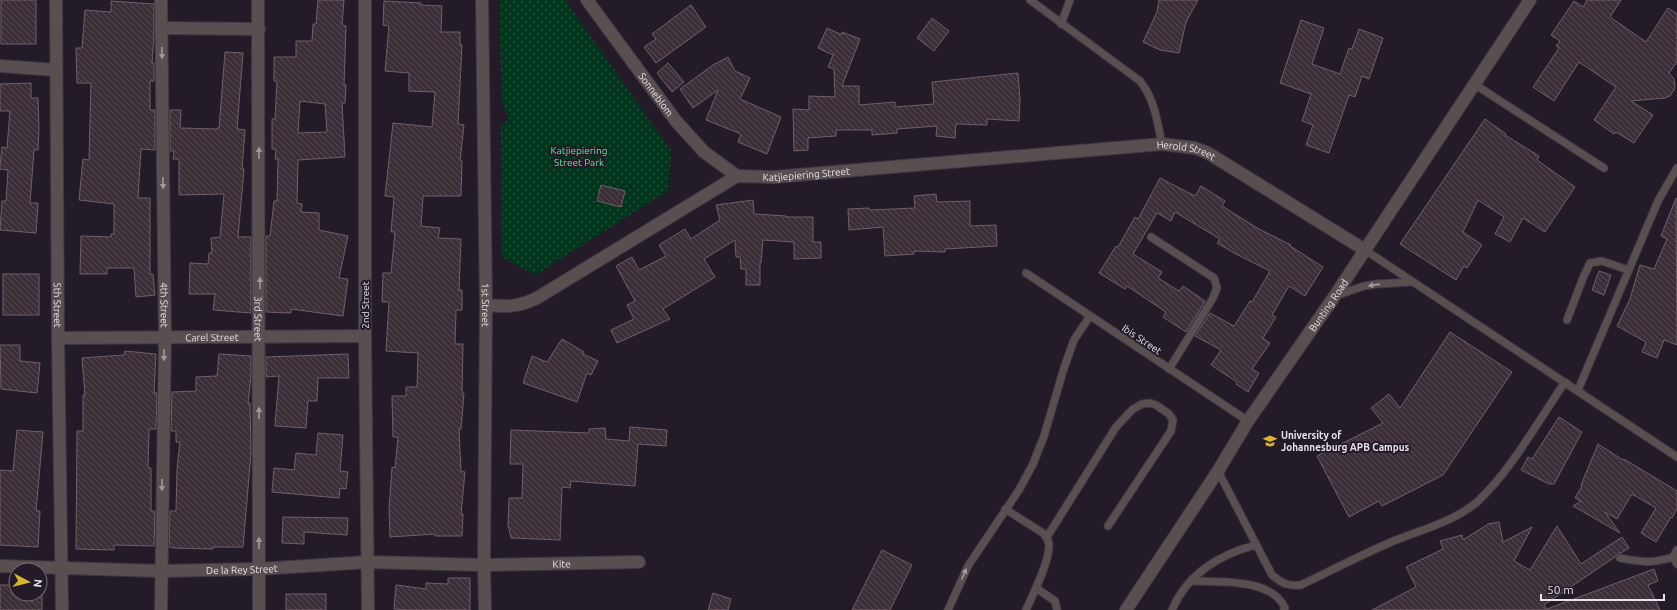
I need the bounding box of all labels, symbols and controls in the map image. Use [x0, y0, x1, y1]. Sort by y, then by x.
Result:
one-way arrow [159, 47, 165, 60]
street label: Sonneblom [636, 71, 675, 118]
street label: Herold Street [1156, 139, 1218, 162]
park label: Katjiepiering Street Park [550, 145, 608, 168]
one-way arrow [256, 146, 262, 159]
street label: Katjiepiering Street [763, 166, 850, 183]
one-way arrow [160, 177, 166, 190]
one-way arrow [257, 276, 263, 289]
street label: Bunting Road [1307, 277, 1350, 334]
street label: 2nd Street [360, 281, 371, 329]
street label: 5th Street [52, 282, 63, 328]
street label: 4th Street [158, 282, 170, 328]
one-way arrow [1368, 282, 1380, 288]
street label: 1st Street [480, 283, 491, 327]
street label: 3rd Street [252, 296, 264, 342]
street label: Ibis Street [1120, 322, 1164, 357]
street label: Carel Street [185, 332, 239, 343]
one-way arrow [161, 349, 168, 361]
one-way arrow [256, 406, 262, 419]
place label: University of Johannesburg APB Campus [1281, 430, 1410, 453]
school or university icon: University of Johannesburg APB Campus [1262, 433, 1278, 449]
one-way arrow [159, 479, 165, 492]
one-way arrow [256, 536, 262, 549]
street label: Kite [552, 558, 571, 570]
north arrow [8, 562, 48, 602]
street label: De la Rey Street [206, 563, 278, 576]
one-way arrow [961, 569, 967, 580]
scale bar [1541, 576, 1664, 602]
text: N [31, 578, 44, 588]
text: 50 m [1547, 583, 1574, 596]

